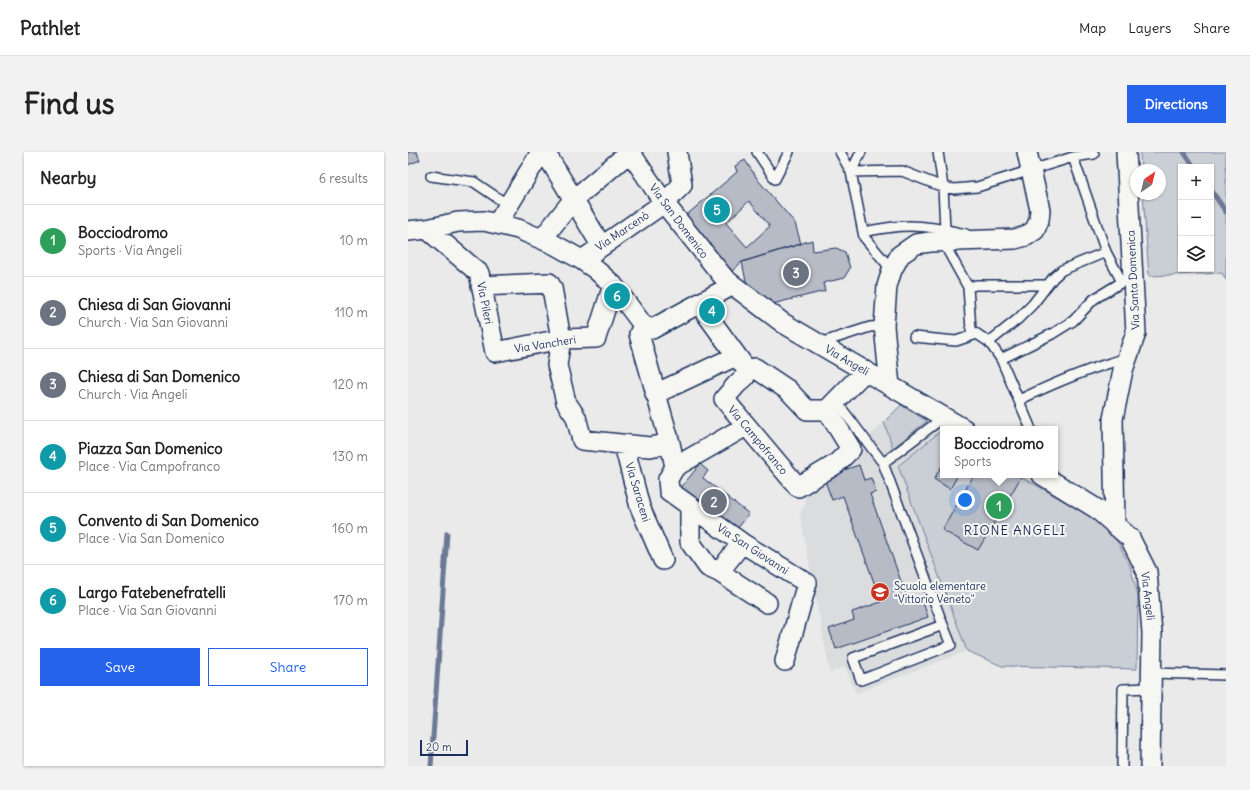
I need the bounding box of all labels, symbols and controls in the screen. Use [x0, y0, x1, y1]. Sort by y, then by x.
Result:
text: Pathlet [20, 16, 80, 40]
text: Map [1079, 19, 1106, 37]
text: Layers [1128, 19, 1171, 37]
text: Share [1193, 19, 1230, 37]
button: Directions [1127, 85, 1226, 123]
text: Find us [24, 86, 115, 122]
north arrow [1130, 164, 1166, 200]
map controls [1178, 164, 1214, 272]
button: + [1178, 164, 1214, 200]
text: Nearby [40, 167, 96, 189]
text: 6 results [319, 170, 368, 187]
street label: Via San Domenico [646, 181, 712, 261]
pin: 5 [704, 195, 730, 225]
button: − [1178, 200, 1214, 236]
street label: Via Marcenò [593, 208, 651, 254]
text: Bocciodromo [78, 223, 168, 242]
street label: Via Santa Domenica [1123, 230, 1143, 330]
text: 1 [50, 232, 56, 249]
text: 10 m [340, 232, 368, 249]
button: layers [1178, 236, 1214, 272]
text: Sports · Via Angeli [78, 242, 182, 259]
pin: 3 [783, 258, 809, 288]
street label: Via Pileri [474, 281, 496, 325]
pin: 6 [604, 281, 630, 311]
text: Chiesa di San Giovanni [78, 295, 231, 314]
pin: 4 [699, 296, 725, 326]
text: 2 [49, 304, 57, 321]
text: 110 m [335, 304, 368, 321]
text: Church · Via San Giovanni [78, 314, 228, 331]
street label: Via Vancheri [513, 332, 577, 356]
street label: Via Angeli [822, 342, 872, 378]
text: Chiesa di San Domenico [78, 367, 240, 386]
text: 3 [49, 376, 57, 393]
text: 120 m [333, 376, 368, 393]
text: Church · Via Angeli [78, 386, 187, 403]
street label: Via Campofranco [725, 403, 791, 477]
popup [940, 426, 1058, 478]
text: Bocciodromo [954, 434, 1044, 453]
text: Piazza San Domenico [78, 439, 223, 458]
text: 4 [49, 448, 57, 465]
text: 130 m [332, 448, 368, 465]
text: Sports [954, 453, 992, 470]
text: Place · Via Campofranco [78, 458, 220, 475]
street label: Via Saraceni [622, 461, 654, 523]
pin: 2 [701, 487, 727, 517]
your location [955, 490, 975, 510]
pin: 1 [986, 491, 1012, 521]
text: Convento di San Domenico [78, 511, 259, 530]
text: 5 [49, 520, 57, 537]
text: 160 m [332, 520, 368, 537]
street label: Via San Giovanni [714, 521, 792, 577]
district label: RIONE ANGELI [964, 522, 1066, 539]
text: Place · Via San Domenico [78, 530, 225, 547]
street label: Via Angeli [1138, 571, 1158, 621]
place label: Scuola elementare "Vittorio Veneto" [894, 579, 986, 606]
school or university icon: Scuola elementare "Vittorio Veneto" [869, 581, 891, 603]
text: Largo Fatebenefratelli [78, 583, 226, 602]
text: 6 [49, 592, 57, 609]
text: 170 m [333, 592, 368, 609]
text: Place · Via San Giovanni [78, 602, 217, 619]
button: Save [40, 648, 200, 686]
button: Share [208, 648, 368, 686]
scale bar [420, 738, 468, 757]
text: 20 m [426, 740, 452, 754]

